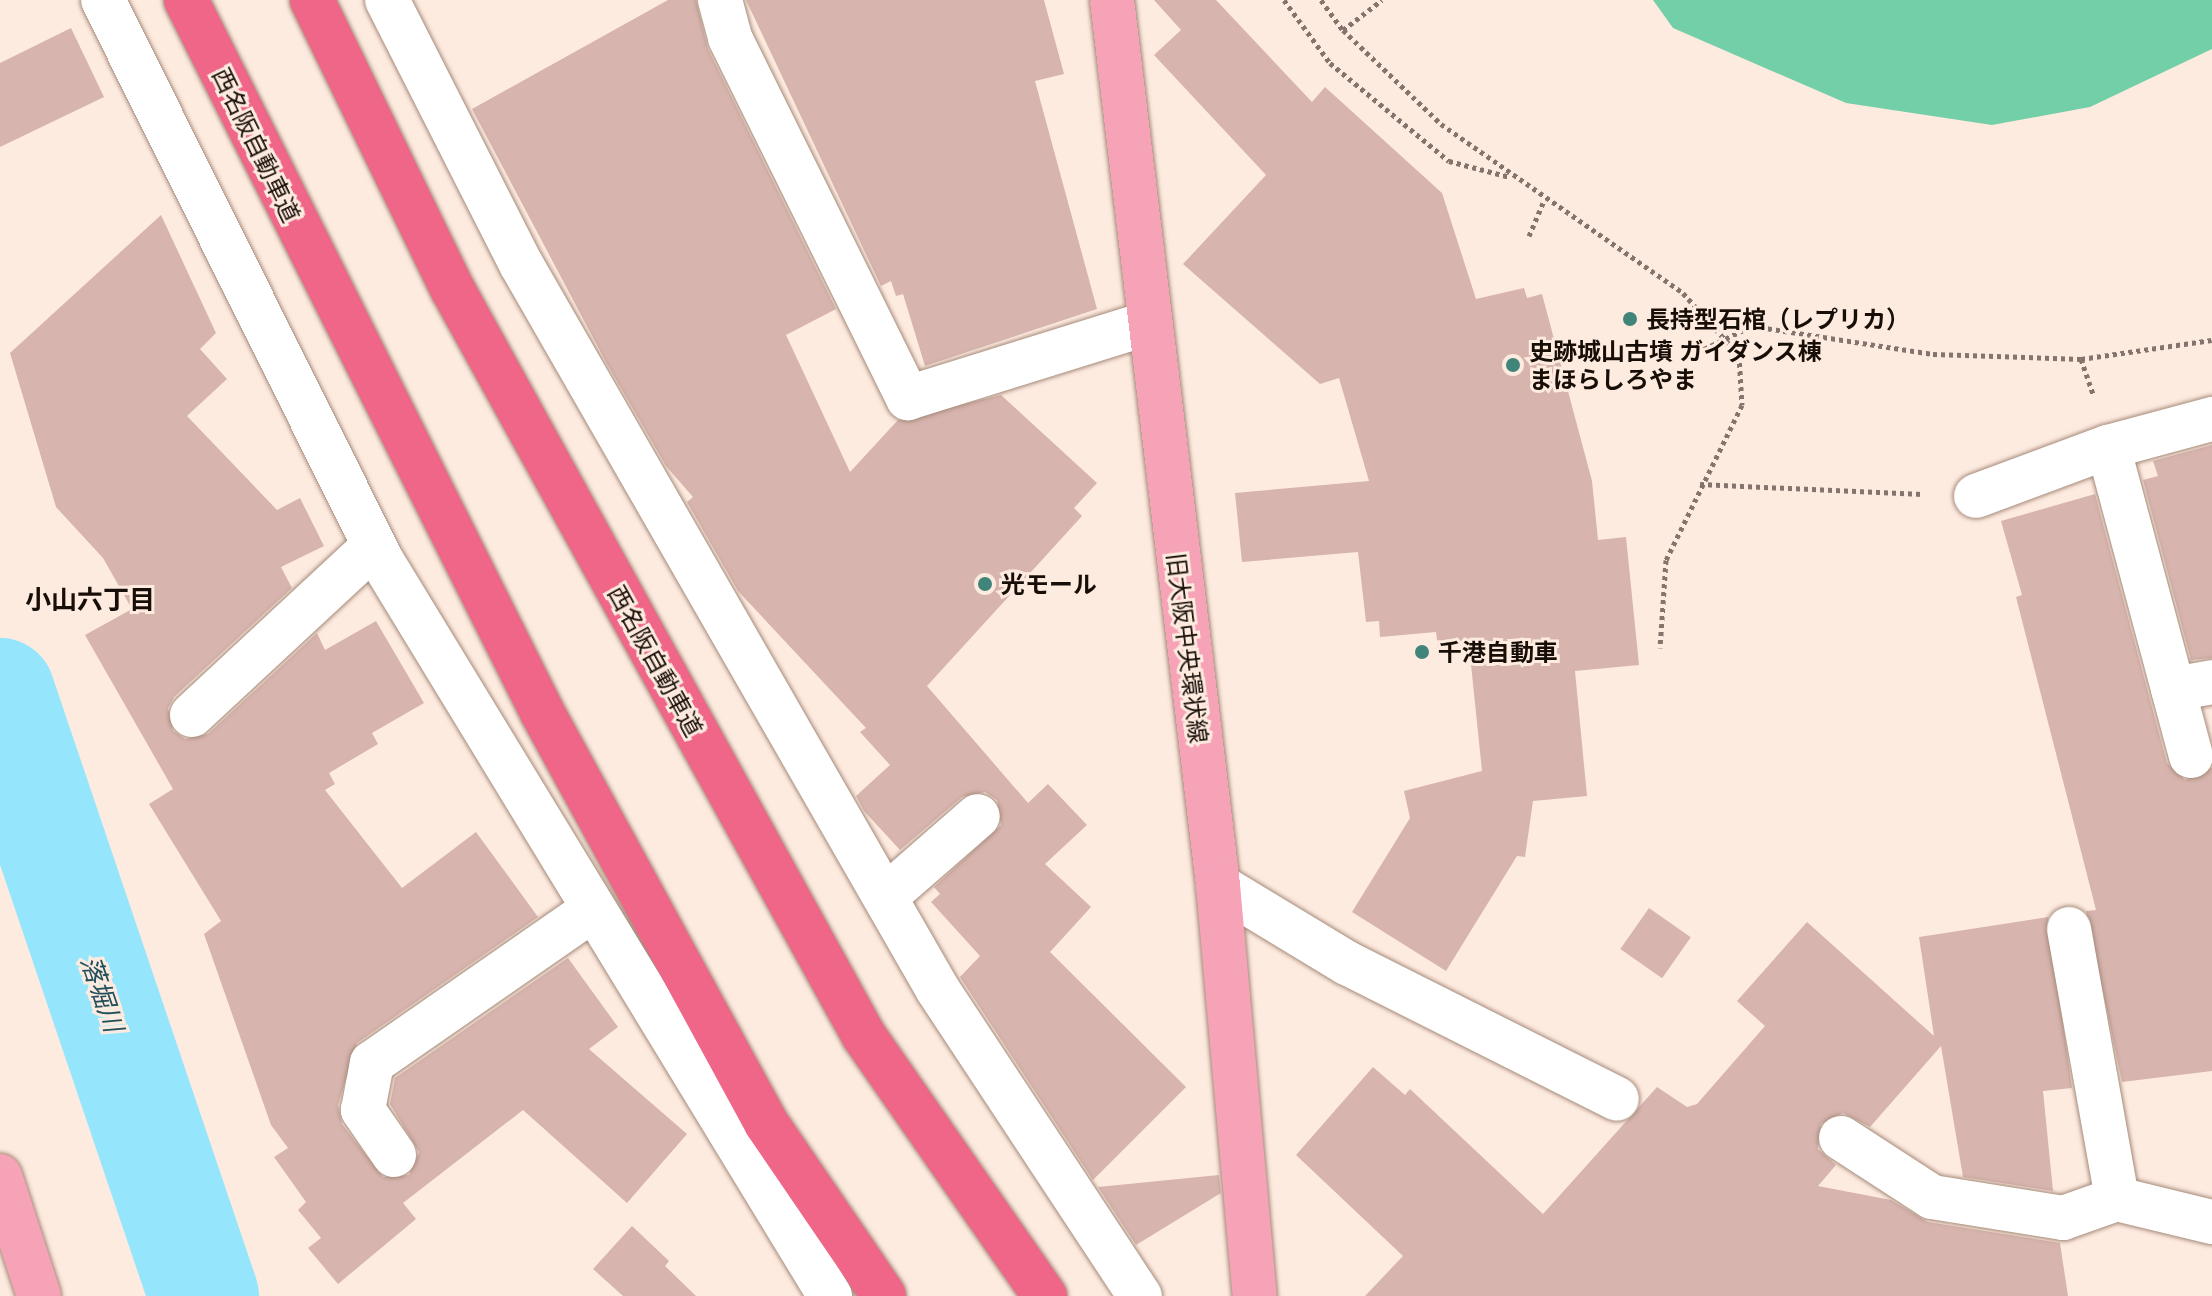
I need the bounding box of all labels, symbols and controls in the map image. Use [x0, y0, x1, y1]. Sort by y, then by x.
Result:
street label: 西名阪自動車道 [207, 63, 307, 227]
place label: 長持型石棺（レプリカ） [1646, 305, 1910, 333]
marker: 長持型石棺（レプリカ） [1621, 310, 1639, 328]
place label: 史跡城山古墳 ガイダンス棟 まほらしろやま [1529, 337, 1823, 393]
marker: 史跡城山古墳 ガイダンス棟 まほらしろやま [1504, 356, 1522, 374]
street label: 旧大阪中央環状線 [1162, 551, 1214, 745]
place label: 光モール [1001, 570, 1097, 598]
marker: 光モール [976, 575, 994, 593]
street label: 西名阪自動車道 [603, 581, 709, 741]
district label: 小山六丁目 [25, 584, 155, 616]
place label: 千港自動車 [1438, 638, 1558, 666]
marker: 千港自動車 [1413, 643, 1431, 661]
water label: 落堀川 [75, 952, 129, 1036]

